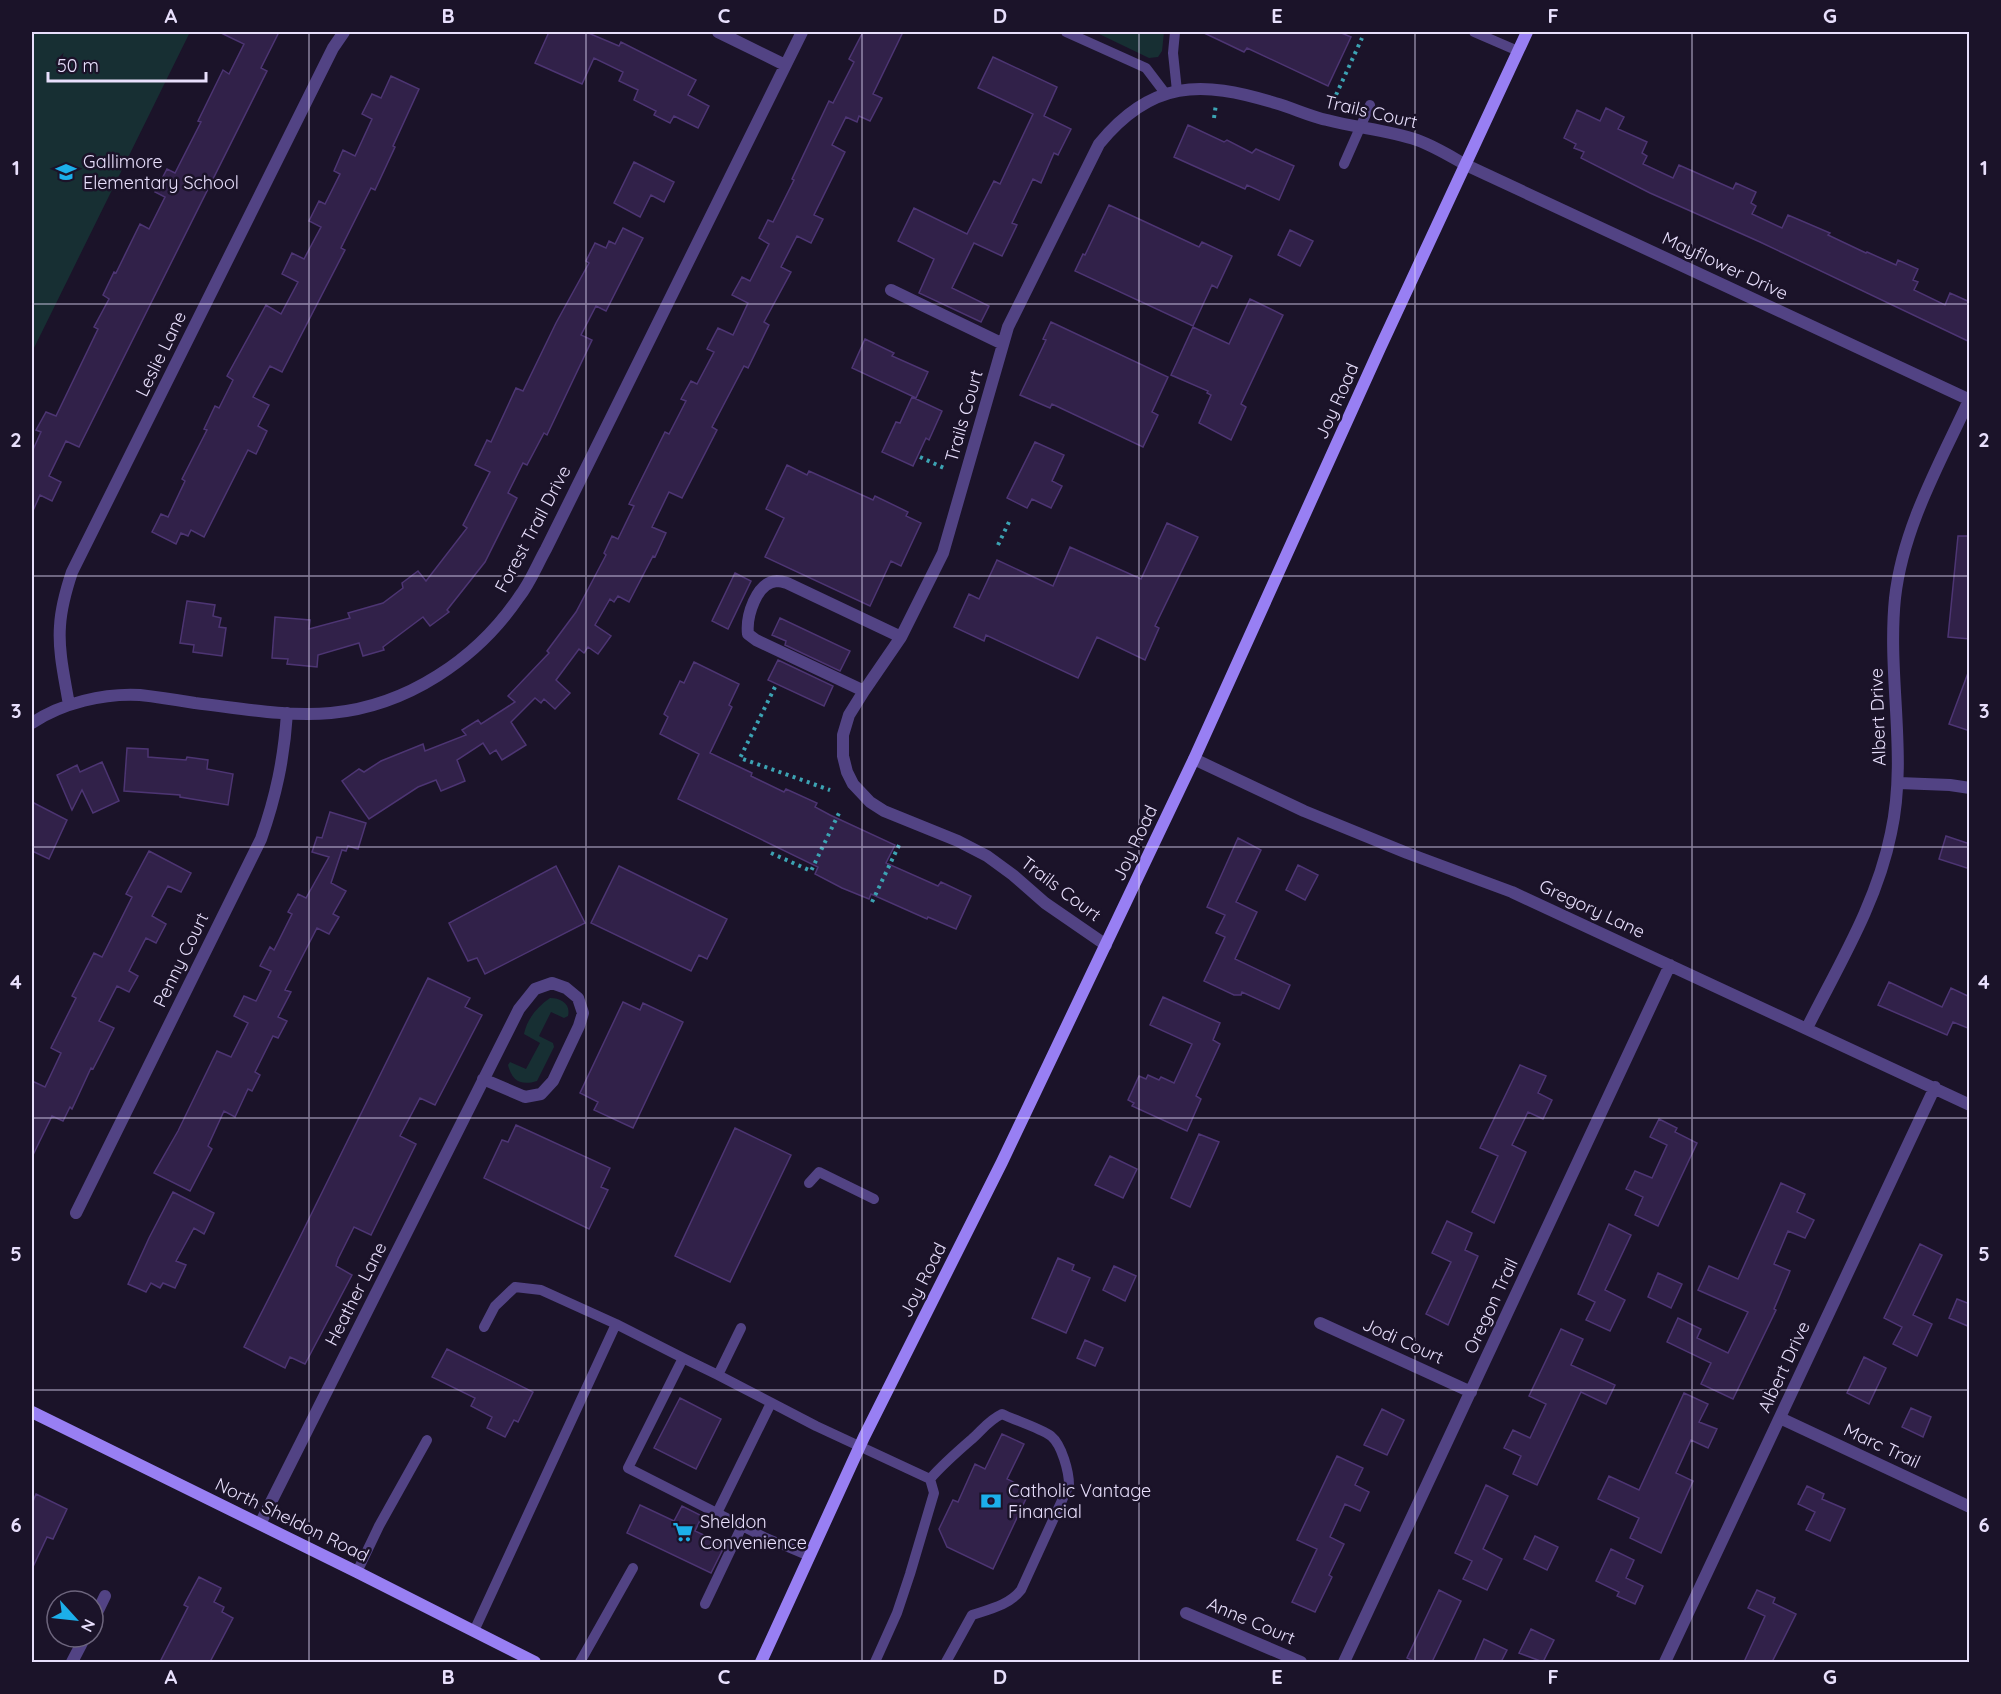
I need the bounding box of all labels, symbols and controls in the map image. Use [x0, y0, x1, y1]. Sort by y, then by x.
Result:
text: A [165, 3, 178, 28]
text: B [441, 3, 455, 28]
text: C [718, 3, 731, 28]
text: D [993, 3, 1007, 28]
text: E [1271, 3, 1283, 28]
text: F [1547, 3, 1559, 28]
text: G [1823, 3, 1837, 28]
scale bar [48, 45, 206, 83]
text: 50 m [57, 54, 99, 77]
street label: Trails Court [1322, 90, 1420, 133]
place label: Gallimore Elementary School [83, 150, 239, 194]
text: 1 [12, 155, 20, 180]
text: 1 [1980, 155, 1988, 180]
school or university icon: Gallimore Elementary School [54, 160, 78, 184]
street label: Mayflower Drive [1659, 226, 1792, 305]
street label: Leslie Lane [130, 307, 191, 400]
street label: Joy Road [1310, 359, 1364, 442]
street label: Trails Court [939, 367, 988, 465]
text: 2 [10, 427, 22, 452]
text: 2 [1978, 427, 1990, 452]
street label: Forest Trail Drive [489, 461, 576, 596]
street label: Albert Drive [1864, 668, 1891, 766]
text: 3 [11, 698, 21, 723]
text: 3 [1979, 698, 1989, 723]
street label: Joy Road [1107, 801, 1162, 884]
street label: Trails Court [1017, 851, 1106, 926]
street label: Gregory Lane [1536, 874, 1649, 943]
street label: Penny Court [148, 909, 213, 1011]
text: 4 [10, 969, 22, 994]
text: 4 [1978, 969, 1990, 994]
street label: Heather Lane [320, 1238, 392, 1350]
street label: Joy Road [894, 1238, 951, 1321]
text: 5 [10, 1241, 22, 1266]
text: 5 [1978, 1241, 1990, 1266]
street label: Oregon Trail [1458, 1254, 1523, 1357]
street label: Jodi Court [1359, 1312, 1448, 1369]
street label: Albert Drive [1752, 1317, 1815, 1416]
street label: Marc Trail [1840, 1418, 1924, 1473]
street label: North Sheldon Road [212, 1472, 373, 1567]
place label: Catholic Vantage Financial [1008, 1479, 1151, 1523]
bank icon: Catholic Vantage Financial [979, 1489, 1003, 1513]
place label: Sheldon Convenience [700, 1510, 807, 1554]
text: 6 [10, 1512, 22, 1537]
text: 6 [1978, 1512, 1990, 1537]
supermarket icon: Sheldon Convenience [671, 1520, 695, 1544]
north arrow [45, 1589, 105, 1649]
street label: Anne Court [1204, 1592, 1299, 1649]
text: N [77, 1616, 100, 1636]
text: A [165, 1664, 178, 1689]
text: B [441, 1664, 455, 1689]
text: C [718, 1664, 731, 1689]
text: D [993, 1664, 1007, 1689]
text: E [1271, 1664, 1283, 1689]
text: F [1547, 1664, 1559, 1689]
text: G [1823, 1664, 1837, 1689]

